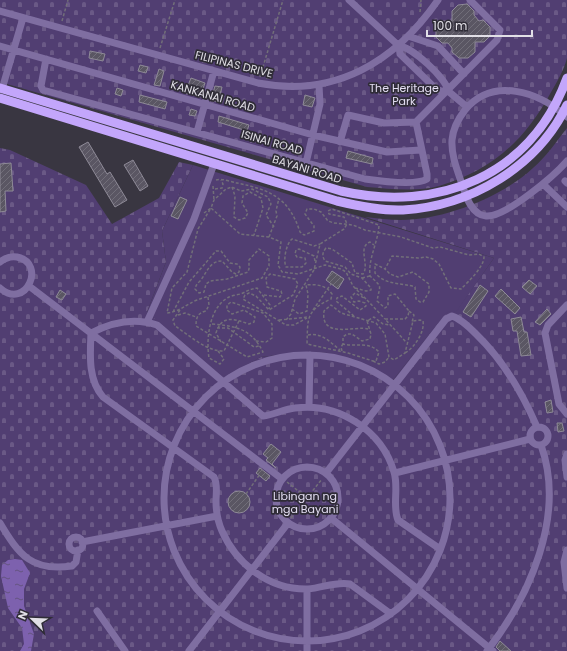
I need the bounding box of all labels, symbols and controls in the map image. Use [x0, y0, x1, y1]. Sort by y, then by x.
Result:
scale bar [427, 12, 532, 38]
text: 100 m [433, 17, 467, 34]
street label: FILIPINAS DRIVE [193, 47, 275, 81]
street label: KANKANAI ROAD [169, 76, 257, 116]
park label: The Heritage Park [369, 80, 439, 109]
street label: ISINAI ROAD [239, 126, 305, 158]
street label: BAYANI ROAD [270, 151, 344, 187]
park label: Libingan ng mga Bayani [272, 488, 339, 517]
north arrow [12, 599, 52, 639]
text: N [14, 608, 32, 622]

